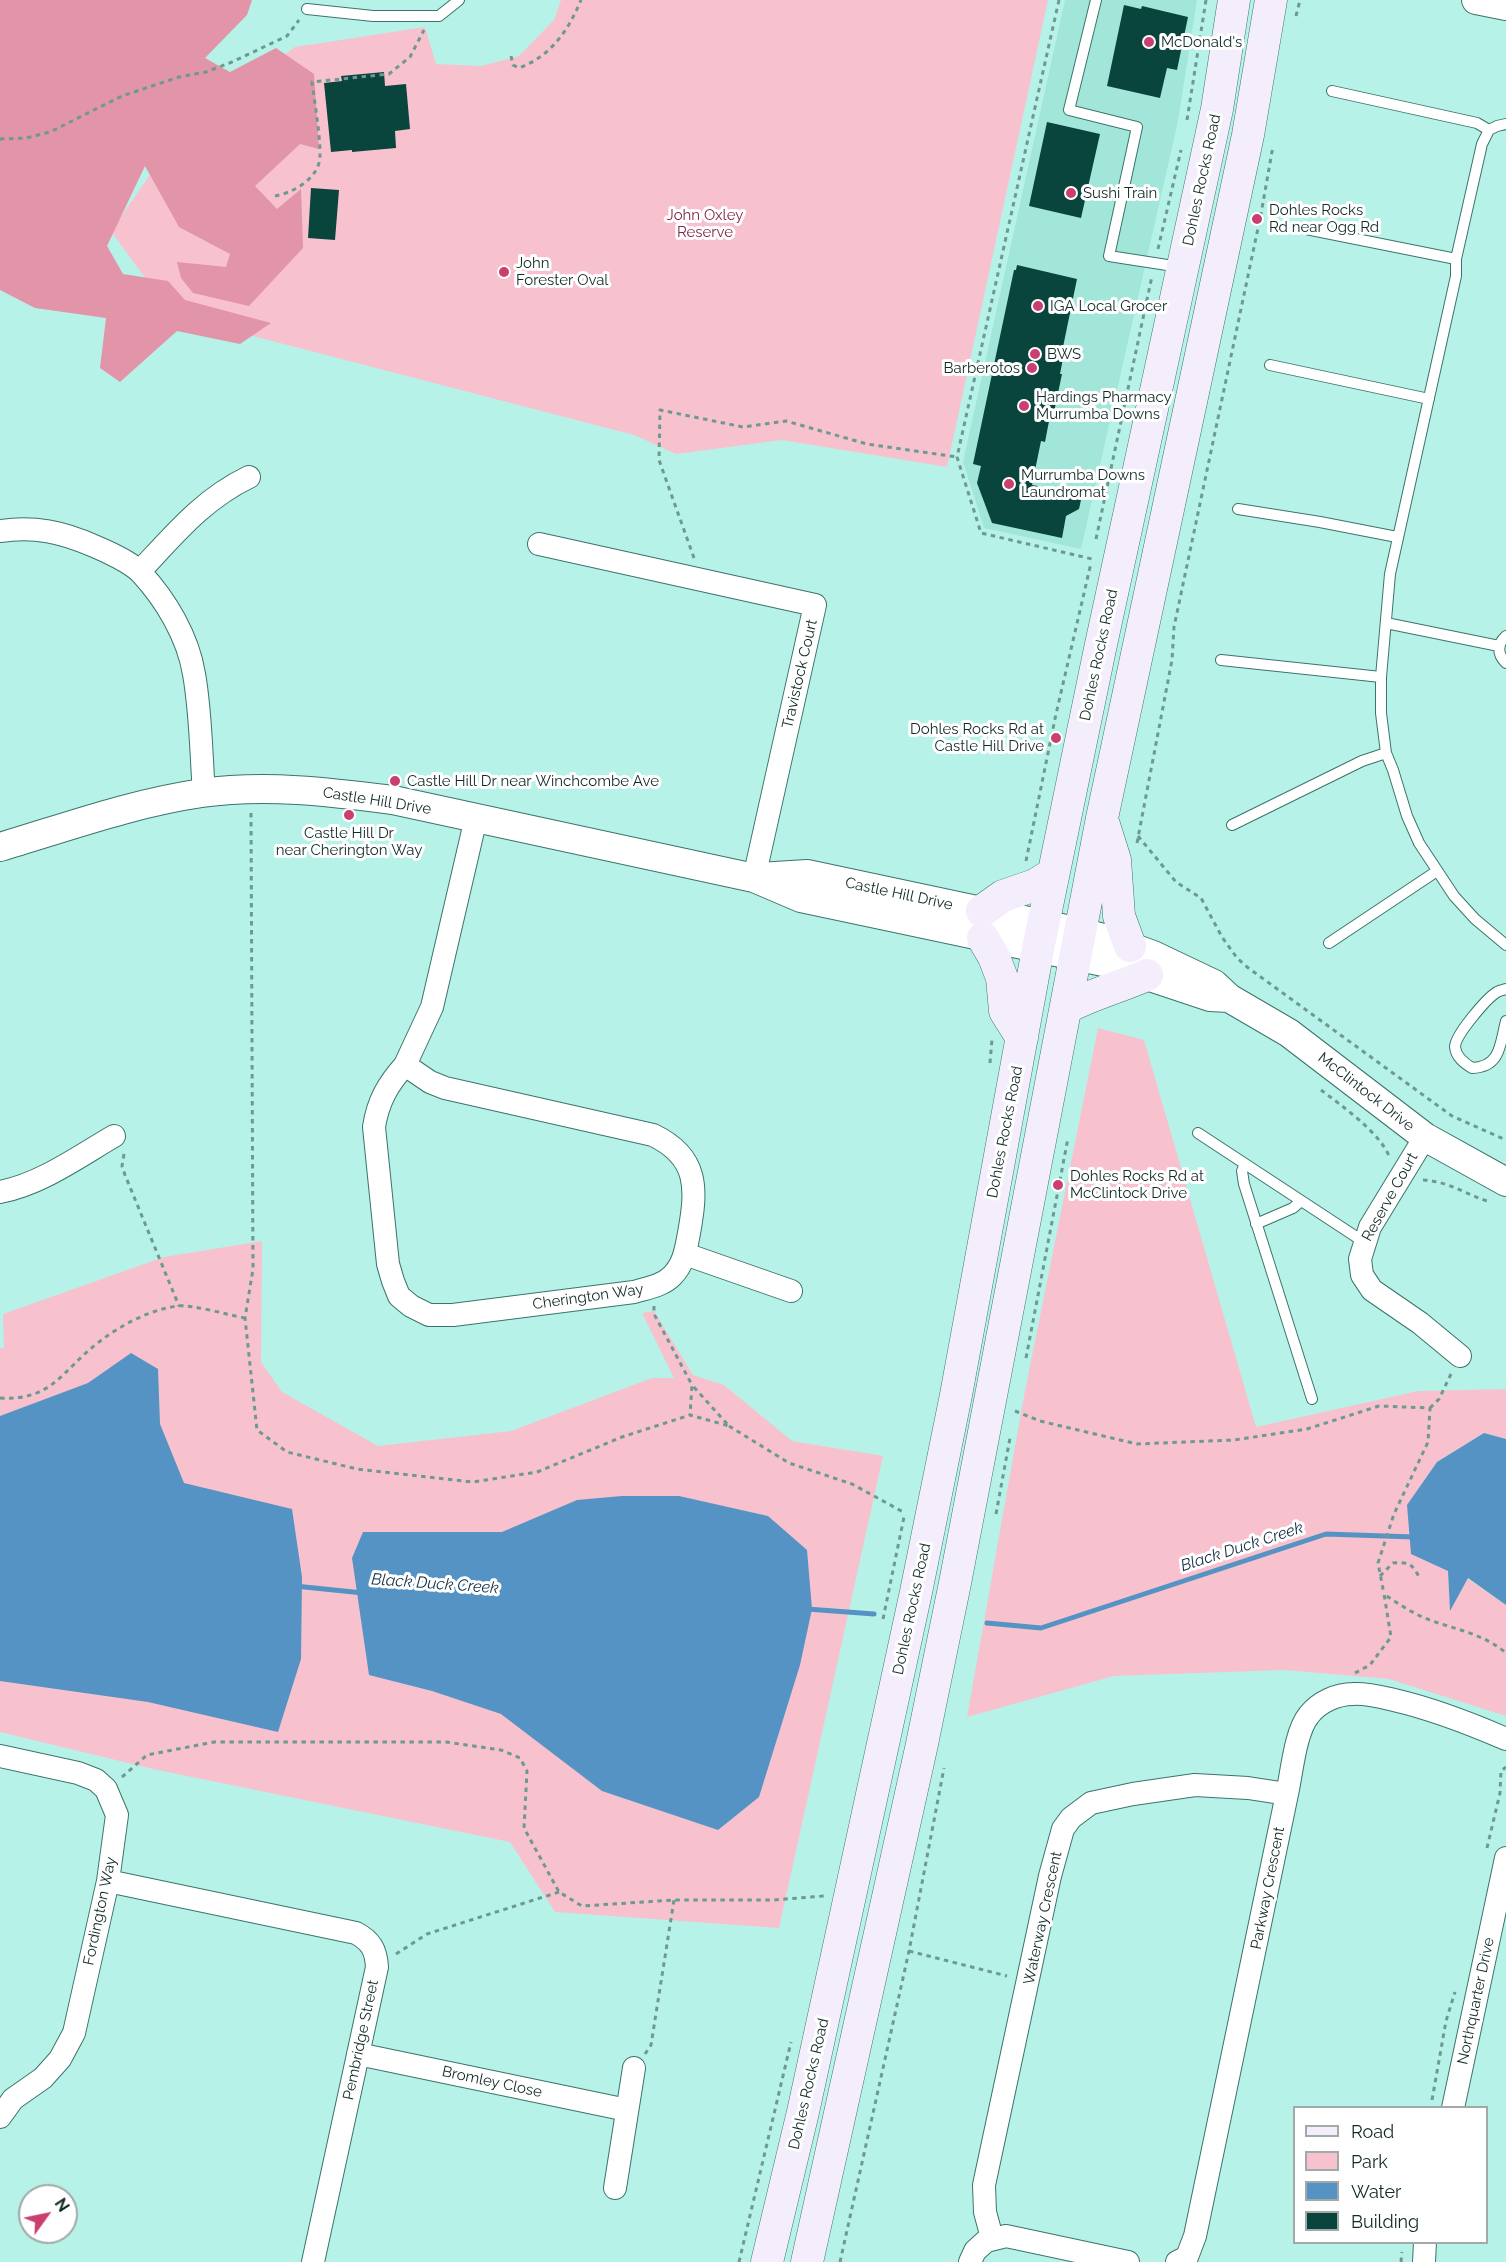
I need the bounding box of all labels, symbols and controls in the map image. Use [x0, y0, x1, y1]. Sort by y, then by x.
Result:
place label: McDonald's [1161, 33, 1242, 51]
marker: McDonald's [1142, 35, 1156, 49]
street label: Dohles Rocks Road [1179, 113, 1225, 247]
place label: Sushi Train [1083, 184, 1157, 202]
marker: Sushi Train [1064, 186, 1078, 200]
place label: Dohles Rocks Rd near Ogg Rd [1269, 201, 1379, 236]
park label: John Oxley Reserve [667, 206, 743, 241]
marker: Dohles Rocks Rd near Ogg Rd [1250, 212, 1264, 226]
place label: John Forester Oval [516, 254, 608, 289]
marker: John Forester Oval [497, 265, 511, 279]
place label: IGA Local Grocer [1050, 297, 1167, 315]
marker: IGA Local Grocer [1031, 299, 1045, 313]
place label: BWS [1047, 345, 1081, 363]
marker: BWS [1028, 347, 1042, 361]
place label: Barberotos [944, 359, 1020, 377]
marker: Barberotos [1025, 361, 1039, 375]
place label: Hardings Pharmacy Murrumba Downs [1036, 388, 1172, 423]
marker: Hardings Pharmacy Murrumba Downs [1017, 399, 1031, 413]
place label: Murrumba Downs Laundromat [1021, 466, 1145, 501]
marker: Murrumba Downs Laundromat [1002, 477, 1016, 491]
street label: Dohles Rocks Road [1076, 588, 1122, 722]
street label: Travistock Court [779, 618, 821, 730]
place label: Dohles Rocks Rd at Castle Hill Drive [910, 720, 1044, 755]
marker: Dohles Rocks Rd at Castle Hill Drive [1049, 731, 1063, 745]
place label: Castle Hill Dr near Winchcombe Ave [407, 772, 659, 790]
marker: Castle Hill Dr near Winchcombe Ave [388, 774, 402, 788]
street label: Castle Hill Drive [321, 784, 433, 818]
marker: Castle Hill Dr near Cherington Way [342, 808, 356, 822]
place label: Castle Hill Dr near Cherington Way [276, 824, 422, 859]
street label: Castle Hill Drive [844, 874, 954, 914]
street label: McClintock Drive [1314, 1049, 1418, 1135]
street label: Dohles Rocks Road [983, 1064, 1027, 1200]
street label: Reserve Court [1358, 1150, 1422, 1244]
place label: Dohles Rocks Rd at McClintock Drive [1070, 1167, 1204, 1202]
marker: Dohles Rocks Rd at McClintock Drive [1051, 1178, 1065, 1192]
street label: Cherington Way [531, 1280, 645, 1314]
water label: Black Duck Creek [1178, 1518, 1306, 1576]
street label: Dohles Rocks Road [889, 1542, 935, 1676]
water label: Black Duck Creek [371, 1570, 499, 1598]
street label: Parkway Crescent [1247, 1825, 1289, 1951]
street label: Waterway Crescent [1020, 1850, 1066, 1986]
street label: Fordington Way [80, 1855, 120, 1967]
street label: Northquarter Drive [1454, 1936, 1498, 2066]
street label: Pembridge Street [339, 1978, 383, 2102]
street label: Dohles Rocks Road [785, 2017, 833, 2151]
street label: Bromley Close [440, 2063, 544, 2101]
legend [1293, 2106, 1488, 2244]
text: Road [1351, 2121, 1394, 2142]
text: Park [1351, 2151, 1388, 2172]
text: Water [1351, 2181, 1401, 2202]
north arrow [18, 2184, 78, 2244]
text: N [51, 2195, 73, 2215]
text: Building [1351, 2211, 1419, 2232]

